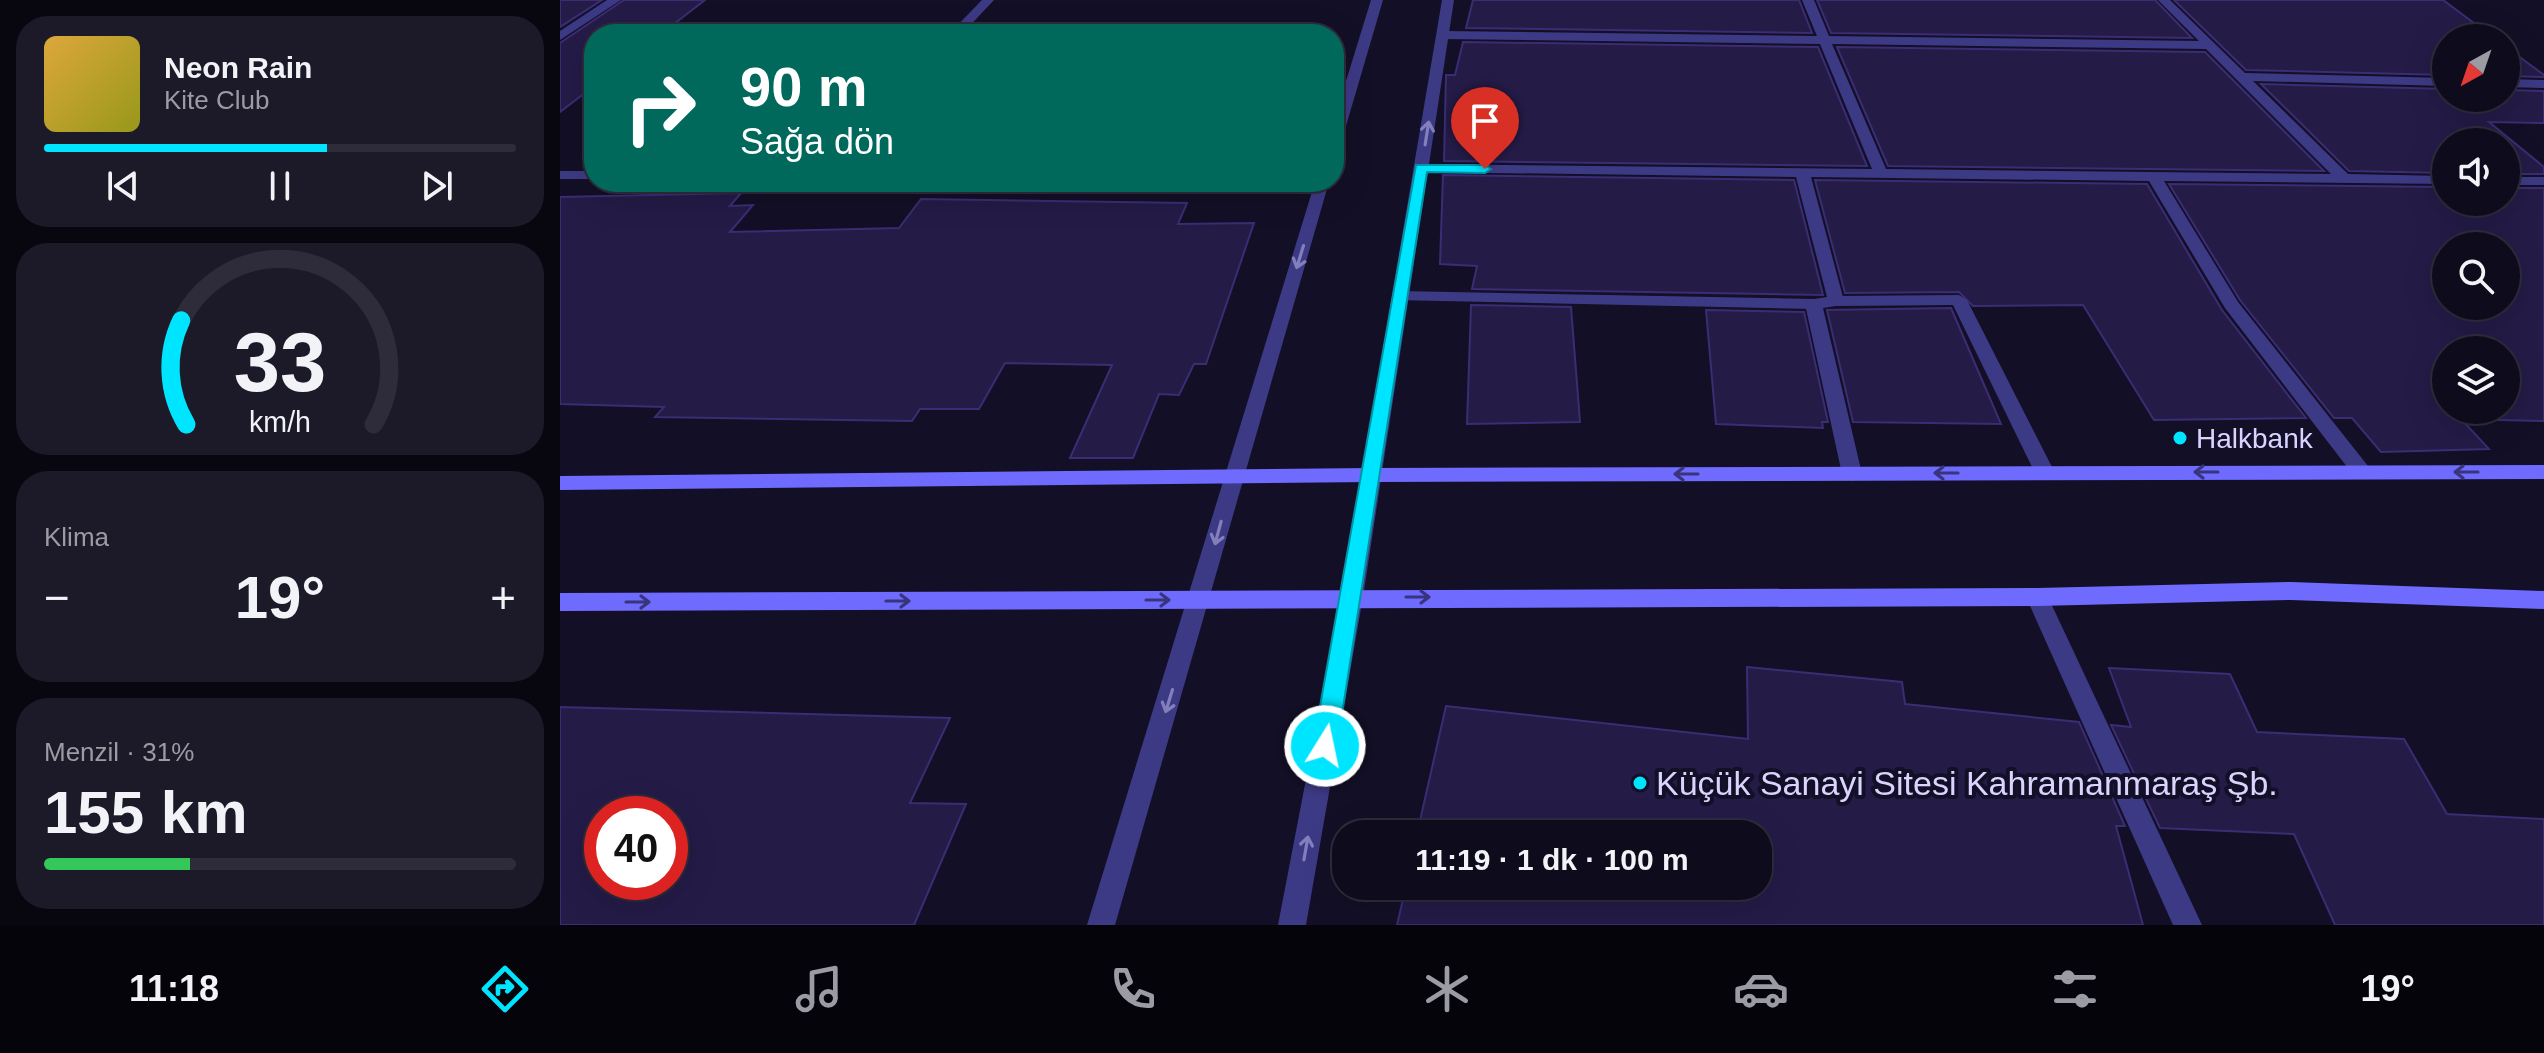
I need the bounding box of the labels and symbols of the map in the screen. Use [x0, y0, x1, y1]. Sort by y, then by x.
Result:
north arrow [2432, 24, 2520, 112]
pin [1451, 87, 1519, 169]
one-way arrow [1420, 121, 1435, 146]
one-way arrow [1292, 243, 1307, 269]
place label: Halkbank [2196, 423, 2314, 454]
marker: Halkbank [2171, 429, 2189, 447]
one-way arrow [2193, 464, 2220, 480]
one-way arrow [2453, 464, 2480, 480]
one-way arrow [1933, 465, 1960, 481]
one-way arrow [1673, 466, 1700, 482]
one-way arrow [1209, 519, 1224, 545]
one-way arrow [1404, 589, 1431, 605]
one-way arrow [1144, 592, 1171, 608]
one-way arrow [884, 593, 911, 609]
one-way arrow [624, 594, 651, 610]
one-way arrow [1161, 688, 1175, 713]
position arrow [1283, 704, 1367, 788]
place label: Küçük Sanayi Sitesi Kahramanmaraş Şb. [1656, 764, 2278, 802]
marker: Küçük Sanayi Sitesi Kahramanmaraş Şb. [1631, 774, 1649, 792]
speed limit sign: 40 [584, 796, 688, 900]
one-way arrow [1300, 836, 1315, 861]

